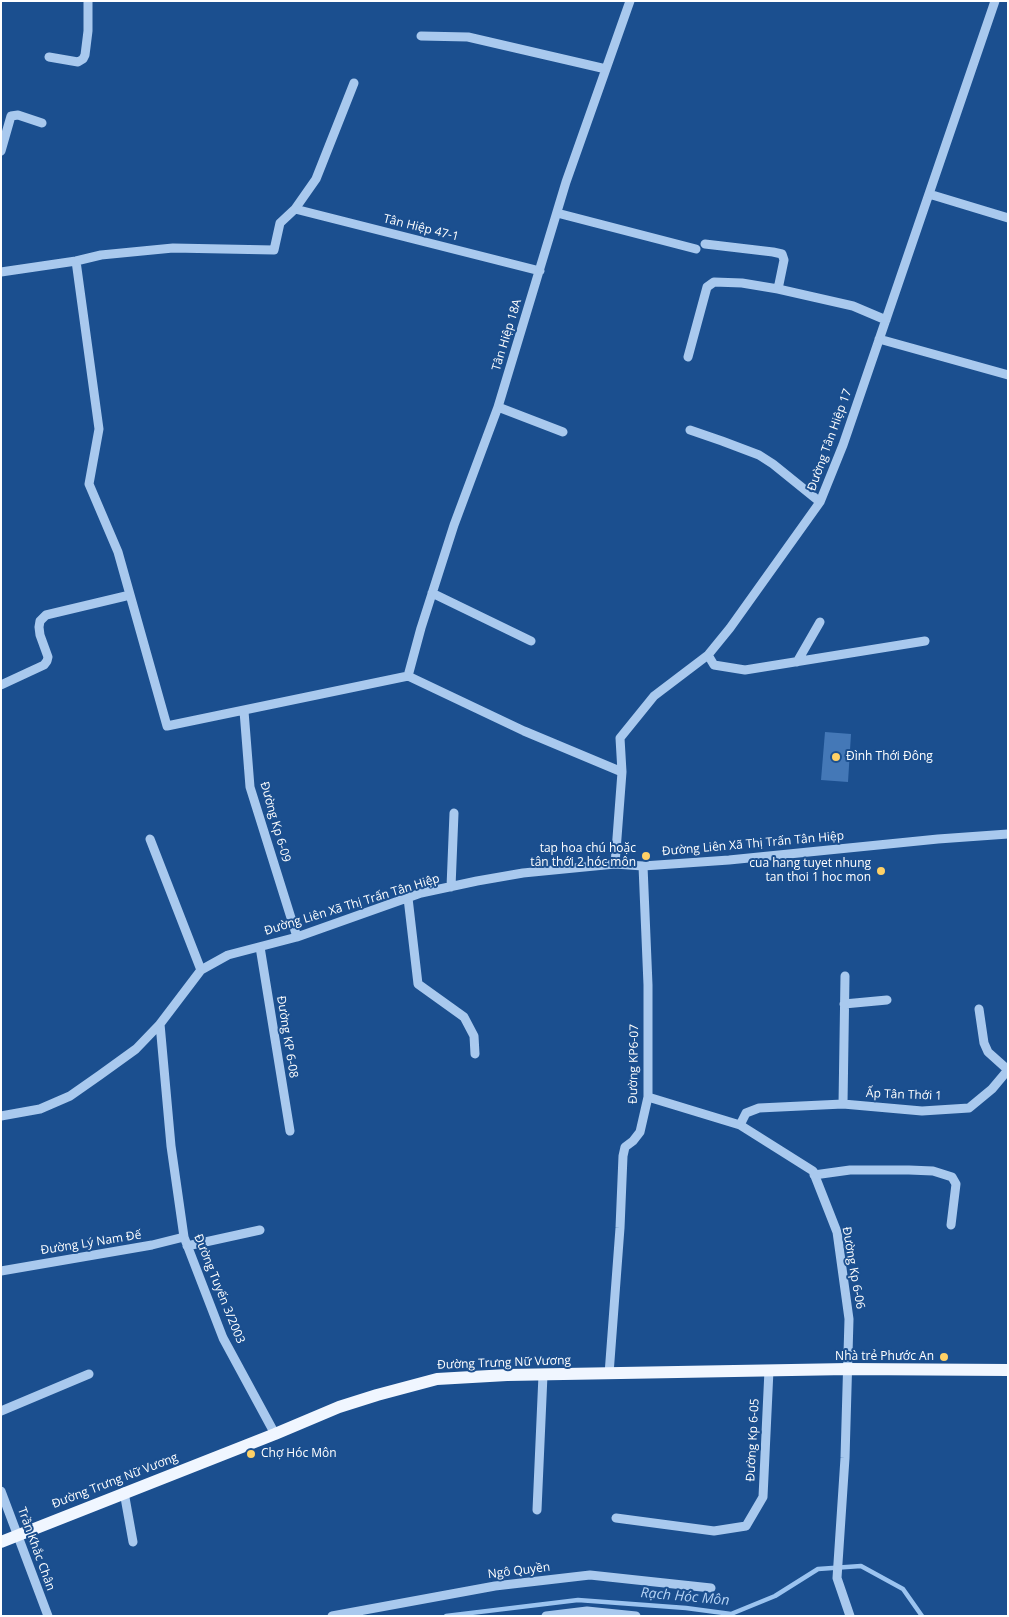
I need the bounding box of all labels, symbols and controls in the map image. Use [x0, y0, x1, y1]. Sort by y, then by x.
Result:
street label: Tân Hiệp 47-1 [382, 212, 460, 244]
street label: Tân Hiệp 18A [489, 297, 525, 373]
street label: Đường Tân Hiệp 17 [805, 387, 855, 493]
place label: Đình Thới Đông [846, 750, 933, 764]
marker: Đình Thới Đông [830, 751, 842, 763]
street label: Đường Kp 6-09 [257, 780, 293, 864]
street label: Đường Liên Xã Thị Trấn Tân Hiệp [661, 829, 845, 859]
place label: tap hoa chú hoặc tân thới 2 hóc môn [530, 842, 636, 870]
marker: tap hoa chú hoặc tân thới 2 hóc môn [640, 850, 652, 862]
place label: cua hang tuyet nhung tan thoi 1 hoc mon [749, 857, 871, 885]
marker: cua hang tuyet nhung tan thoi 1 hoc mon [875, 865, 887, 877]
street label: Đường Liên Xã Thị Trấn Tân Hiệp [263, 871, 441, 939]
street label: Đường KP 6-08 [273, 995, 301, 1079]
street label: Đường KP6-07 [626, 1024, 642, 1104]
street label: Ấp Tân Thới 1 [866, 1086, 942, 1104]
street label: Đường Kp 6-06 [839, 1226, 867, 1310]
street label: Đường Lý Nam Đế [40, 1228, 142, 1258]
street label: Đường Tuyến 3/2003 [190, 1232, 248, 1346]
place label: Nhà trẻ Phước An [835, 1350, 934, 1364]
marker: Nhà trẻ Phước An [938, 1351, 950, 1363]
street label: Đường Trưng Nữ Vương [437, 1353, 571, 1373]
street label: Đường Kp 6-05 [744, 1398, 762, 1482]
place label: Chợ Hóc Môn [261, 1447, 337, 1461]
marker: Chợ Hóc Môn [245, 1448, 257, 1460]
street label: Đường Trưng Nữ Vương [50, 1450, 180, 1512]
street label: Trần Khắc Chân [14, 1505, 58, 1593]
street label: Ngô Quyền [487, 1560, 551, 1582]
water label: Rạch Hóc Môn [640, 1585, 730, 1609]

